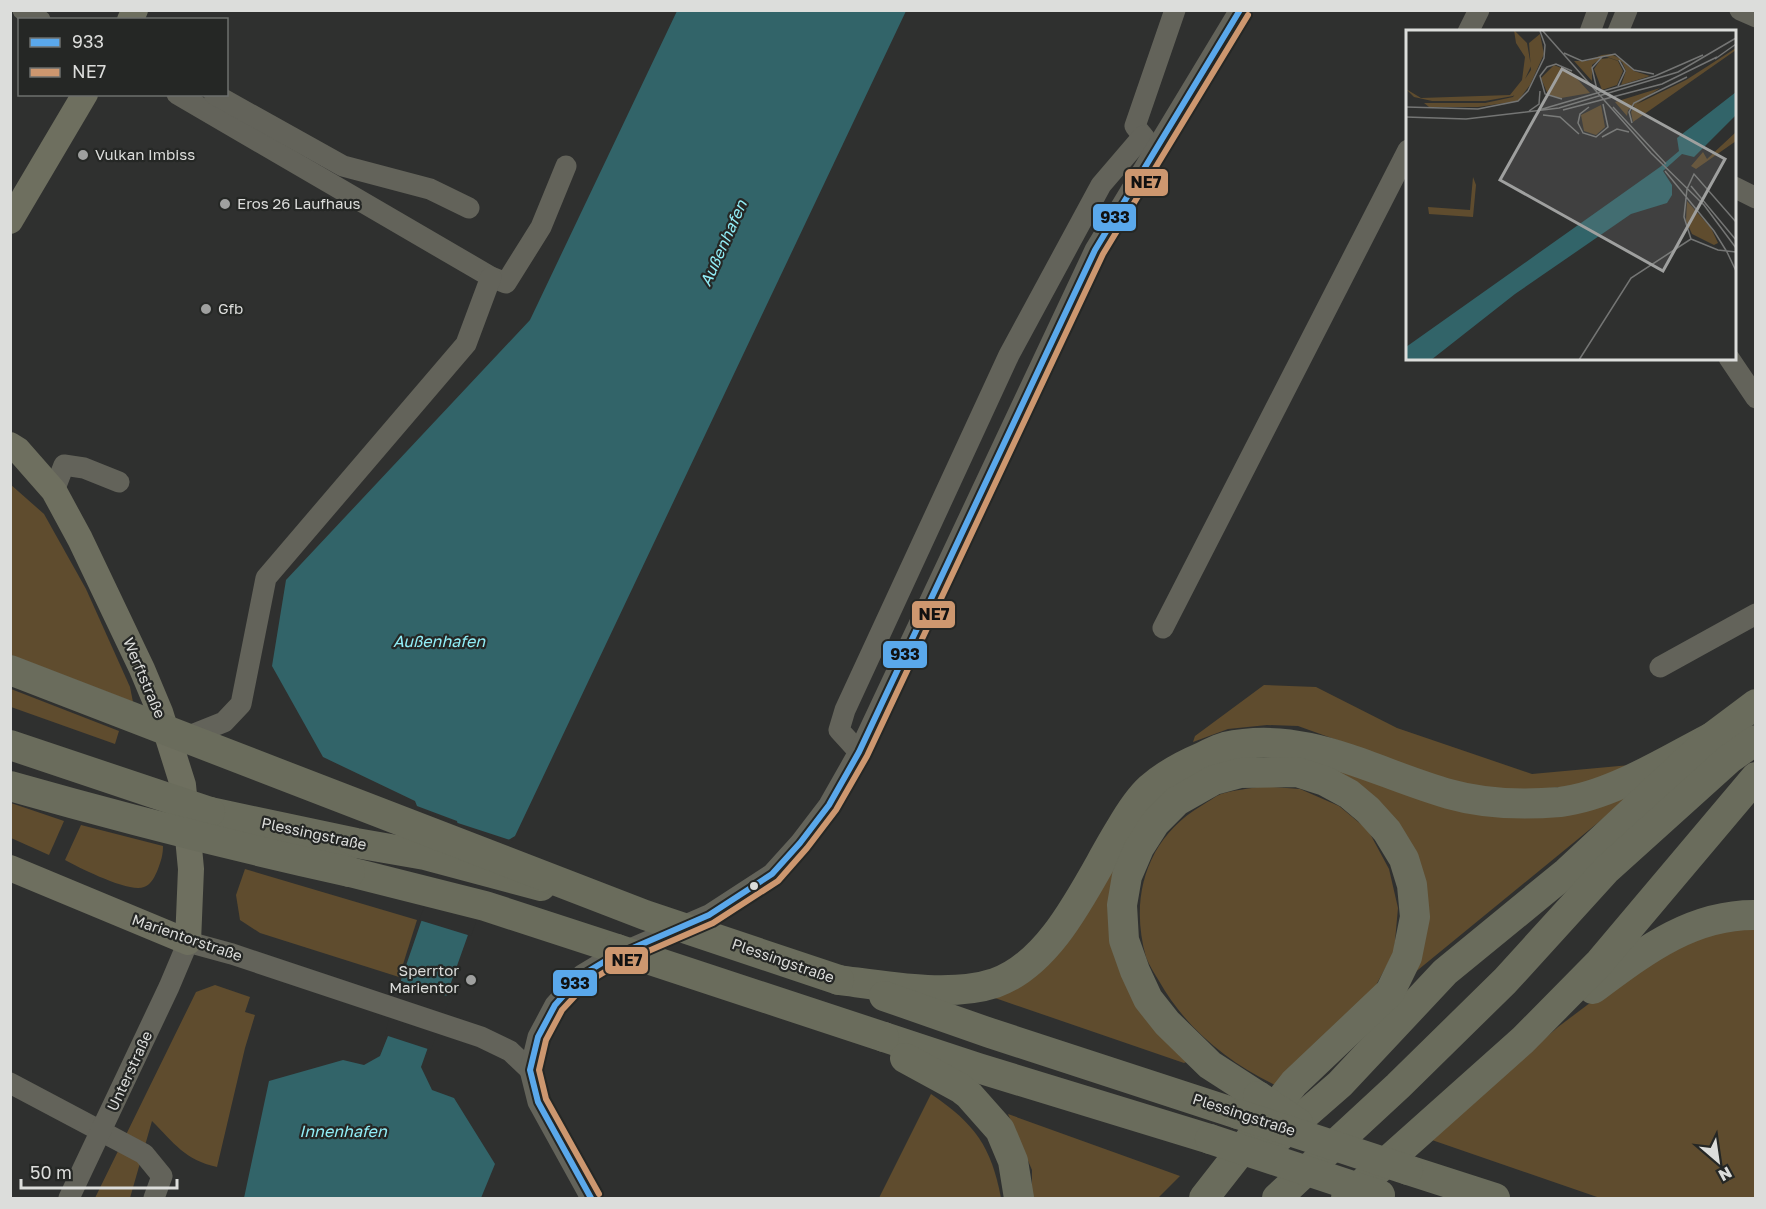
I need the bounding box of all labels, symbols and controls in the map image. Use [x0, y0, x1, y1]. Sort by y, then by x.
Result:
legend [18, 18, 228, 96]
text: 933 [72, 30, 104, 52]
inset map [1406, 30, 1736, 360]
text: NE7 [72, 60, 106, 82]
place label: Vulkan Imbiss [95, 145, 195, 163]
marker: Vulkan Imbiss [76, 148, 90, 162]
line badge: NE7 [1124, 168, 1169, 197]
text: NE7 [1131, 172, 1162, 192]
place label: Eros 26 Laufhaus [237, 194, 361, 212]
water label: Außenhafen [695, 196, 751, 289]
marker: Eros 26 Laufhaus [218, 197, 232, 211]
line badge: 933 [1092, 203, 1137, 232]
text: 933 [1100, 207, 1130, 227]
place label: Gfb [218, 299, 243, 317]
marker: Gfb [199, 302, 213, 316]
line badge: NE7 [911, 600, 956, 629]
text: NE7 [919, 604, 950, 624]
water label: Außenhafen [393, 631, 486, 651]
street label: Werftstraße [120, 635, 170, 721]
line badge: 933 [882, 640, 928, 669]
text: 933 [890, 644, 920, 664]
street label: Plessingstraße [260, 813, 369, 853]
unlabelled marker [748, 880, 760, 892]
street label: Marientorstraße [130, 910, 245, 964]
street label: Plessingstraße [730, 934, 837, 986]
line badge: NE7 [604, 946, 649, 975]
text: NE7 [612, 950, 643, 970]
place label: Sperrtor Marientor [389, 961, 459, 996]
line badge: 933 [552, 969, 598, 997]
marker: Sperrtor Marientor [464, 973, 478, 987]
text: 933 [560, 973, 590, 993]
street label: Unterstraße [103, 1027, 156, 1113]
street label: Plessingstraße [1191, 1089, 1298, 1139]
water label: Innenhafen [299, 1121, 388, 1141]
north arrow [1688, 1131, 1748, 1191]
scale bar [21, 1152, 177, 1190]
text: 50 m [30, 1161, 72, 1183]
text: N [1715, 1162, 1735, 1186]

